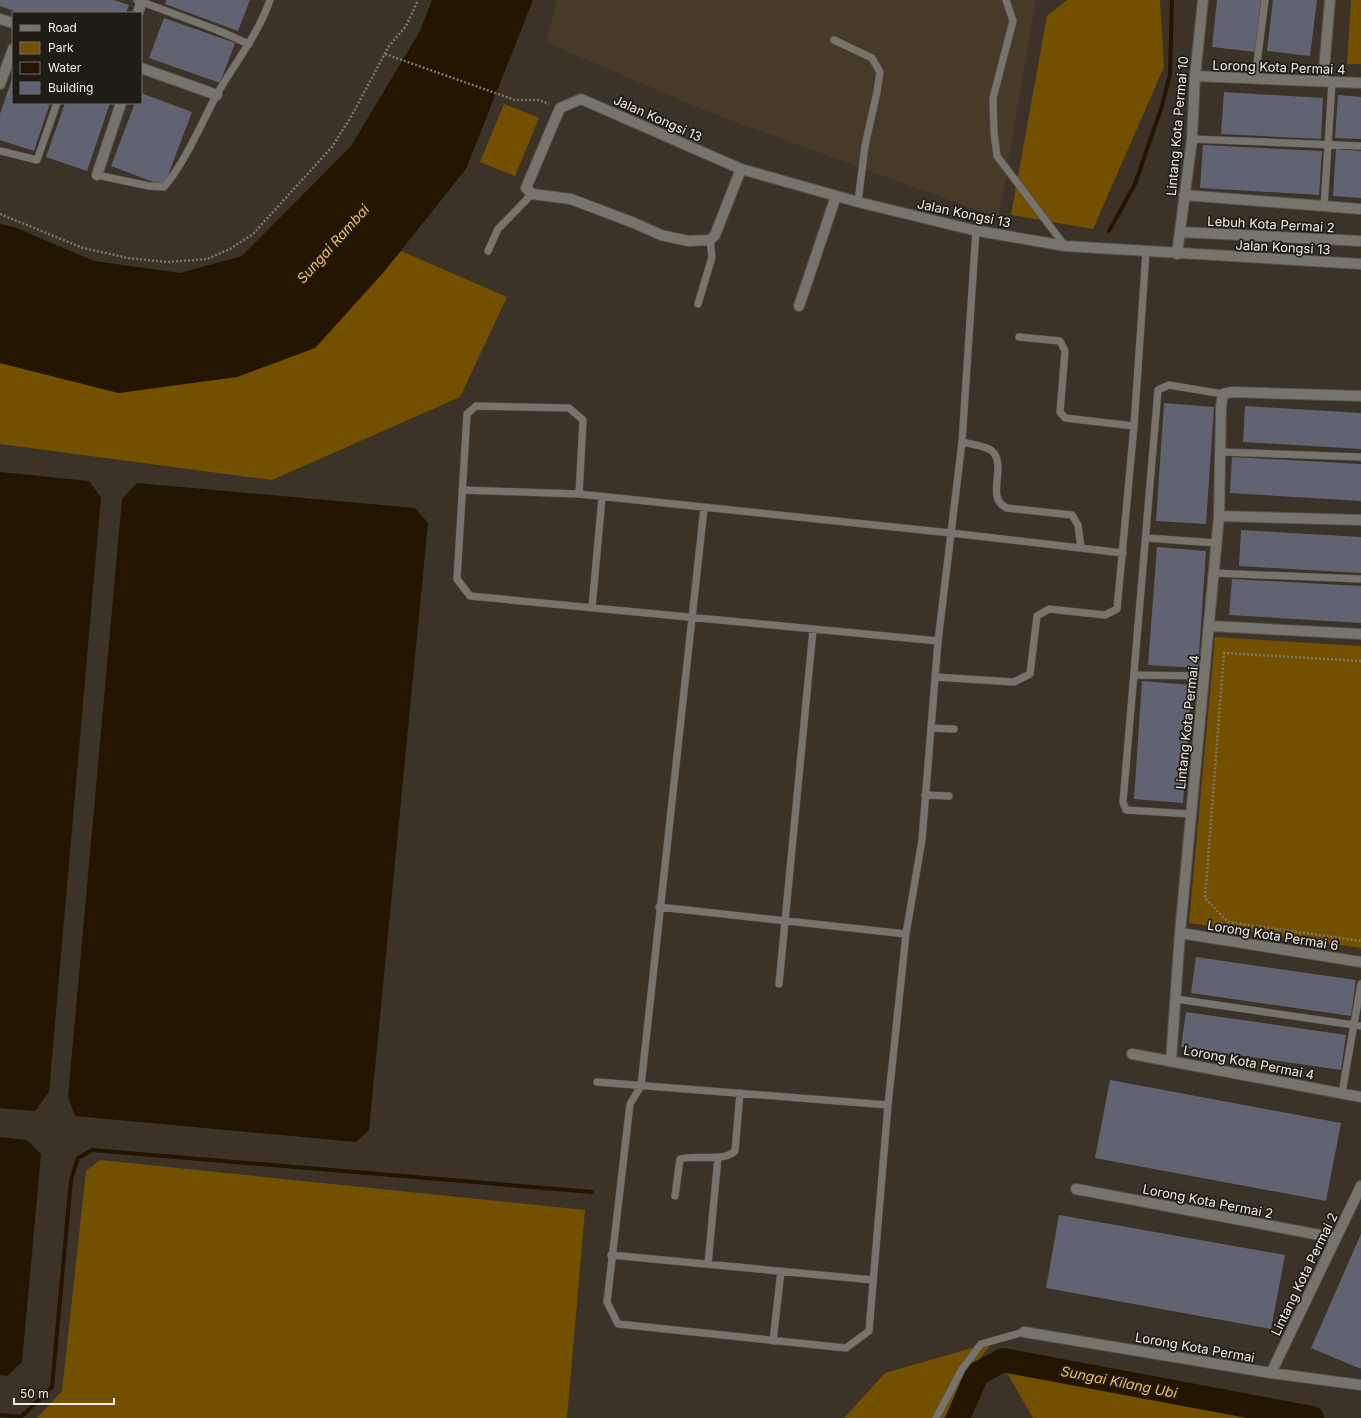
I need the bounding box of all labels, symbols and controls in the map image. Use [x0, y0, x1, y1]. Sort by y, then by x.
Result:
legend [12, 12, 142, 104]
text: Road [48, 20, 77, 35]
text: Park [48, 40, 74, 55]
street label: Lintang Kota Permai 10 [1163, 55, 1191, 197]
street label: Lorong Kota Permai 4 [1212, 57, 1346, 77]
text: Water [48, 60, 82, 75]
text: Building [48, 80, 93, 95]
street label: Jalan Kongsi 13 [611, 91, 705, 145]
street label: Jalan Kongsi 13 [916, 195, 1012, 231]
water label: Sungai Rambai [293, 200, 373, 287]
street label: Lebuh Kota Permai 2 [1207, 213, 1335, 235]
street label: Jalan Kongsi 13 [1235, 237, 1331, 257]
street label: Lintang Kota Permai 4 [1172, 654, 1202, 790]
street label: Lorong Kota Permai 6 [1206, 917, 1340, 953]
street label: Lorong Kota Permai 4 [1182, 1041, 1316, 1083]
street label: Lorong Kota Permai 2 [1141, 1181, 1275, 1221]
street label: Lintang Kota Permai 2 [1267, 1210, 1341, 1338]
street label: Lorong Kota Permai [1134, 1329, 1256, 1365]
water label: Sungai Kilang Ubi [1059, 1362, 1179, 1401]
scale bar [14, 1380, 114, 1406]
text: 50 m [20, 1386, 49, 1401]

